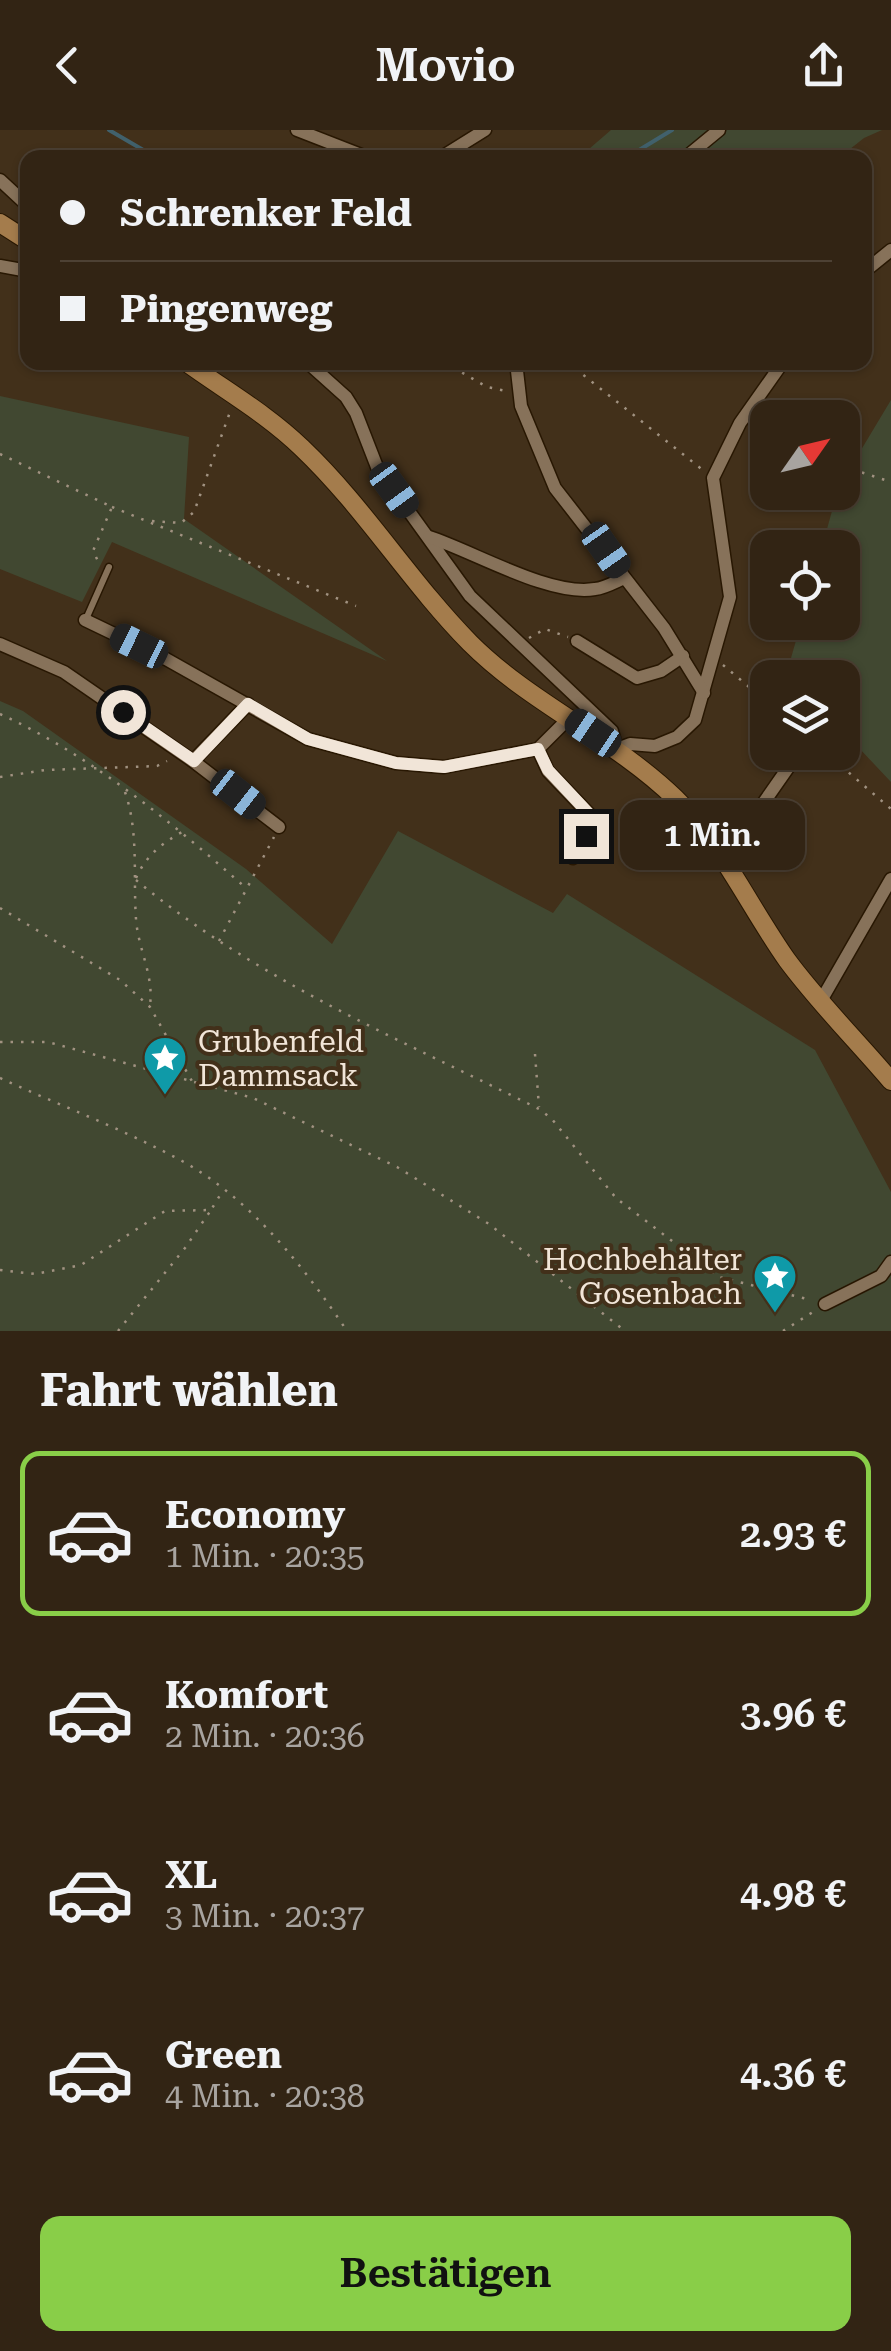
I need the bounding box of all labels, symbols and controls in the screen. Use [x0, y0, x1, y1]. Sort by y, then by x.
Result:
icon: back [40, 38, 95, 93]
icon: share [796, 38, 851, 93]
text: Movio [375, 39, 516, 92]
text: Schrenker Feld [120, 191, 412, 235]
text: Pingenweg [120, 287, 333, 331]
north arrow [750, 400, 860, 510]
map controls [750, 400, 860, 770]
car [364, 457, 424, 523]
car [577, 517, 635, 583]
button: locate [750, 530, 860, 640]
car [105, 619, 173, 673]
button: layers [750, 660, 860, 770]
route start [101, 690, 146, 735]
car [560, 704, 626, 762]
car [205, 764, 271, 824]
callout: 1 Min. [621, 801, 806, 871]
route end [564, 814, 609, 859]
text: 1 Min. [664, 816, 761, 854]
place label: Grubenfeld Dammsack [198, 1024, 364, 1093]
place icon: Grubenfeld Dammsack [142, 1035, 188, 1096]
place label: Hochbehälter Gosenbach [543, 1242, 742, 1311]
place icon: Hochbehälter Gosenbach [752, 1253, 798, 1314]
text: Fahrt wählen [40, 1364, 338, 1417]
icon: car [45, 1489, 135, 1579]
text: Economy [165, 1493, 345, 1537]
text: 2.93 € [740, 1512, 846, 1556]
text: 1 Min. · 20:35 [165, 1537, 365, 1575]
icon: car [45, 1669, 135, 1759]
text: Komfort [165, 1673, 328, 1717]
text: 3.96 € [740, 1692, 846, 1736]
text: 2 Min. · 20:36 [165, 1717, 365, 1755]
icon: car [45, 1849, 135, 1939]
text: XL [165, 1853, 217, 1897]
text: 4.98 € [740, 1872, 846, 1916]
text: 3 Min. · 20:37 [165, 1897, 365, 1935]
icon: car [45, 2029, 135, 2119]
text: Green [165, 2033, 282, 2077]
text: 4.36 € [740, 2052, 846, 2096]
text: 4 Min. · 20:38 [165, 2077, 365, 2115]
button: Bestätigen [40, 2216, 851, 2331]

